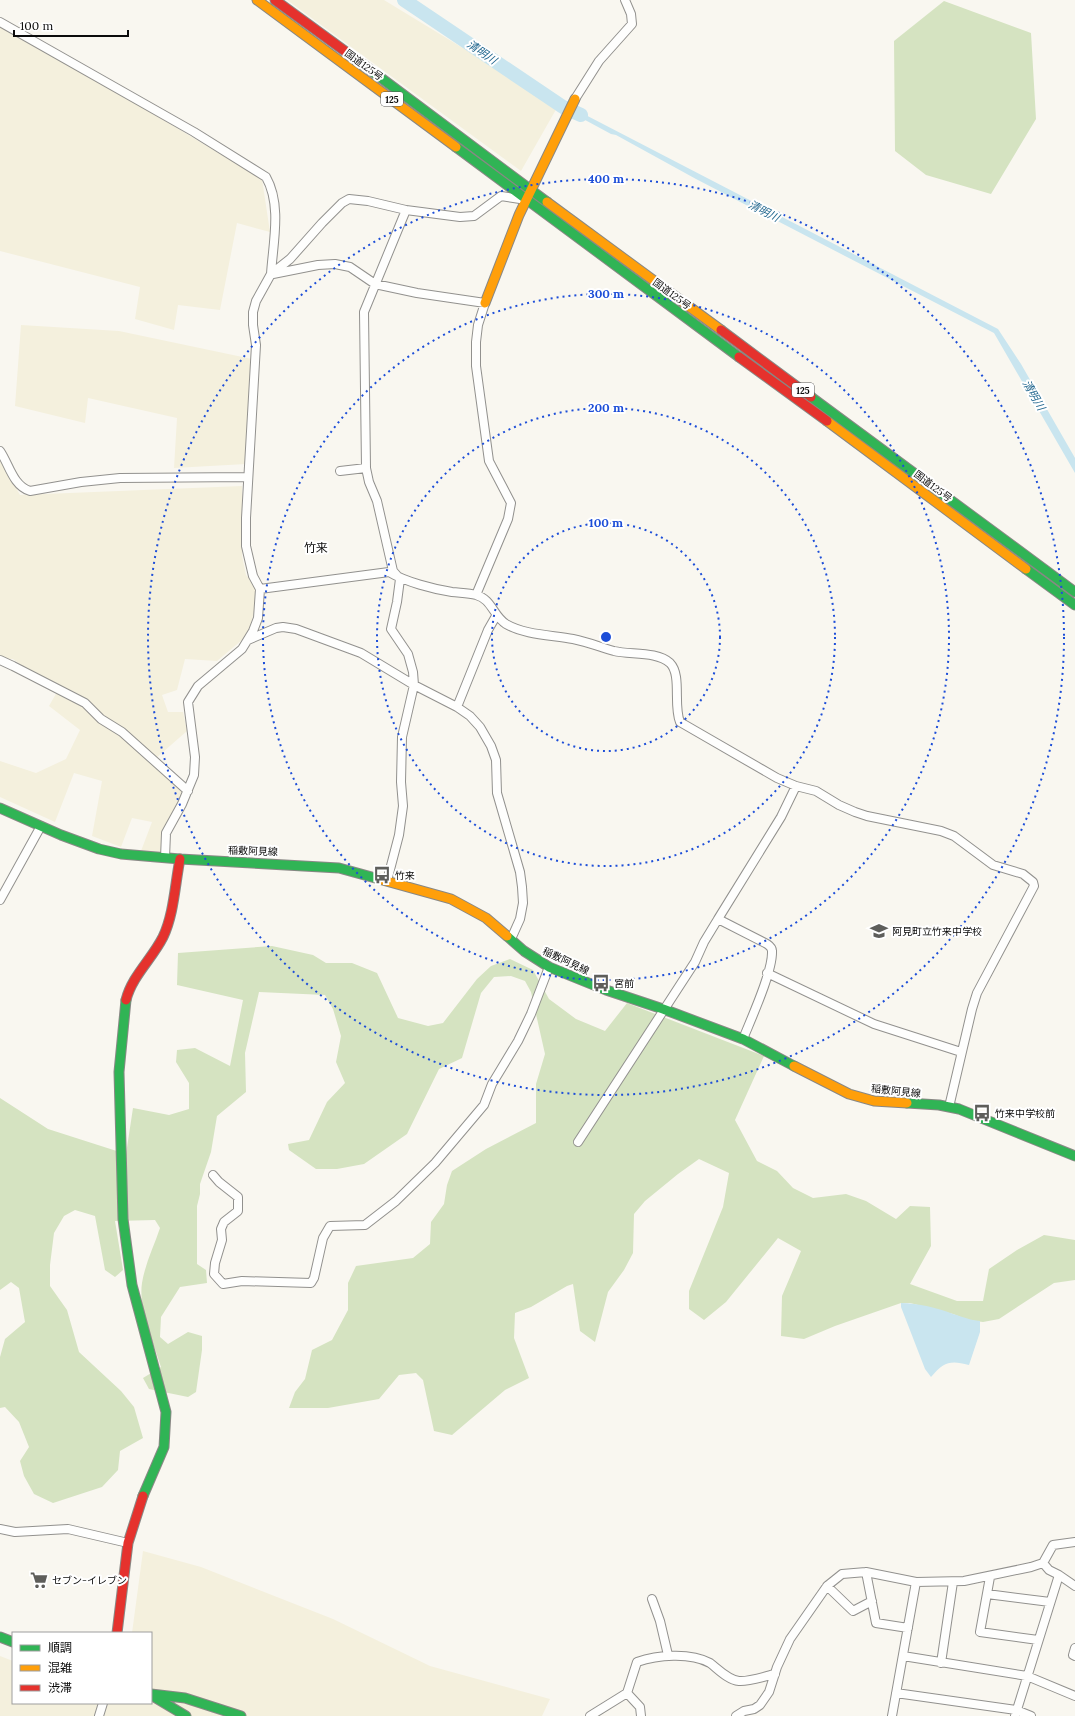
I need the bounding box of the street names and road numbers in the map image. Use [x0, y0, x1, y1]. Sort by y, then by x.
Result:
street label: 国道125号 [342, 47, 386, 83]
road number: 125 [381, 92, 403, 106]
street label: 国道125号 [650, 276, 694, 312]
road number: 125 [792, 383, 814, 397]
street label: 国道125号 [911, 467, 955, 505]
street label: 稲敷阿見線 [228, 844, 278, 858]
street label: 稲敷阿見線 [541, 945, 591, 977]
street label: 稲敷阿見線 [870, 1082, 922, 1100]

